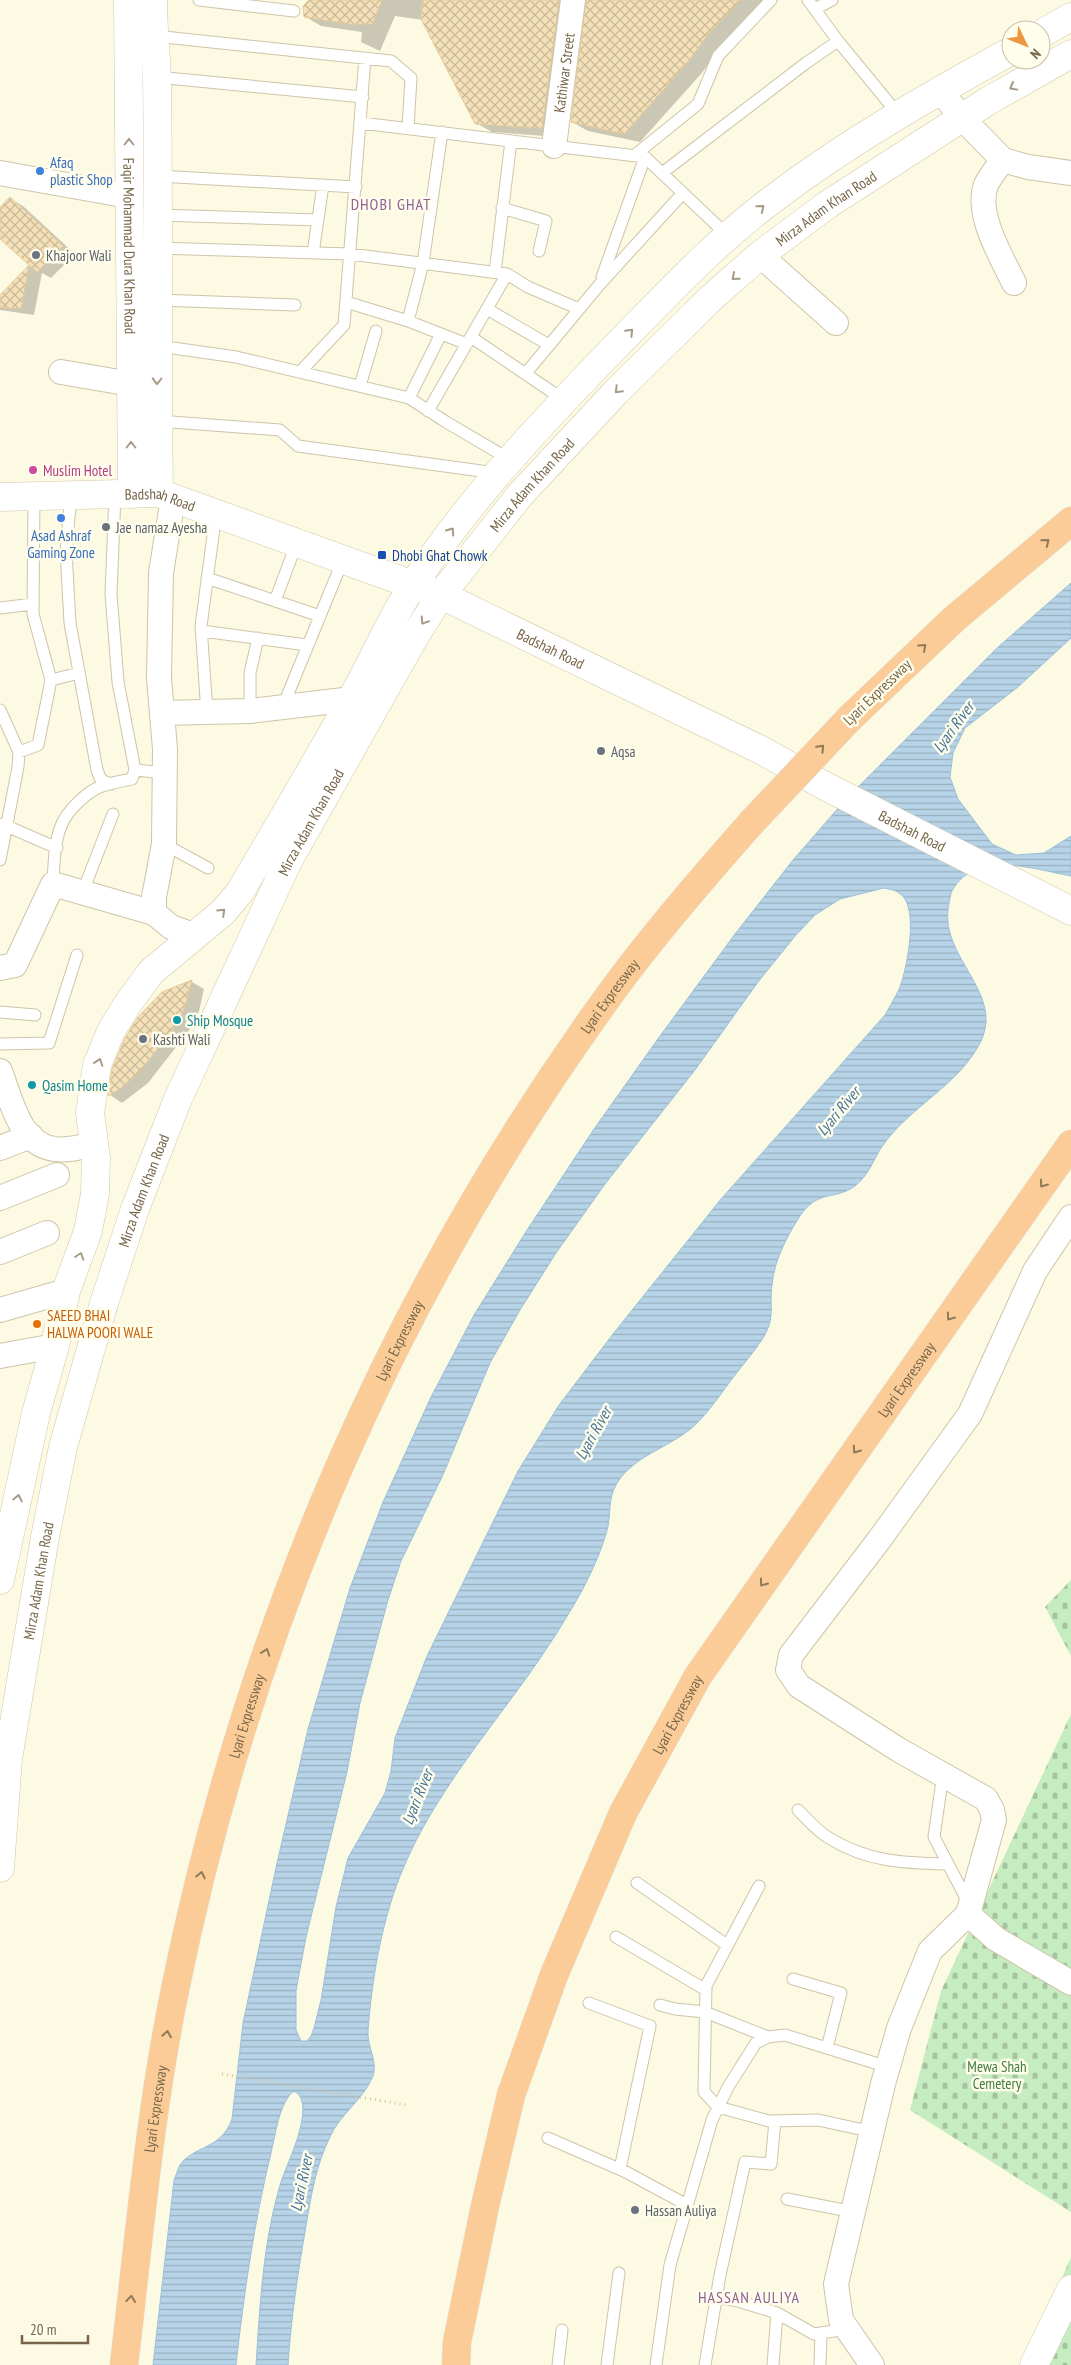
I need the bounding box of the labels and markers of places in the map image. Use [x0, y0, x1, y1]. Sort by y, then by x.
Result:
place label: Afaq plastic Shop [50, 153, 113, 189]
marker: Afaq plastic Shop [34, 165, 46, 177]
place label: Khajoor Wali [46, 246, 112, 265]
marker: Khajoor Wali [30, 249, 42, 261]
place label: Muslim Hotel [43, 461, 113, 480]
marker: Muslim Hotel [27, 464, 39, 476]
marker: Asad Ashraf Gaming Zone [55, 512, 67, 524]
place label: Jae namaz Ayesha [115, 518, 207, 537]
marker: Jae namaz Ayesha [100, 521, 112, 533]
place label: Asad Ashraf Gaming Zone [27, 526, 95, 562]
place label: Dhobi Ghat Chowk [392, 546, 488, 565]
marker: Dhobi Ghat Chowk [376, 549, 388, 561]
place label: Aqsa [611, 742, 635, 761]
marker: Aqsa [595, 745, 607, 757]
place label: Ship Mosque [187, 1011, 253, 1030]
marker: Ship Mosque [171, 1014, 183, 1026]
place label: Kashti Wali [153, 1030, 210, 1049]
marker: Kashti Wali [137, 1033, 149, 1045]
place label: Qasim Home [42, 1076, 108, 1095]
marker: Qasim Home [26, 1079, 38, 1091]
place label: SAEED BHAI HALWA POORI WALE [47, 1306, 153, 1342]
marker: SAEED BHAI HALWA POORI WALE [31, 1318, 43, 1330]
place label: Hassan Auliya [645, 2201, 717, 2220]
marker: Hassan Auliya [629, 2204, 641, 2216]

